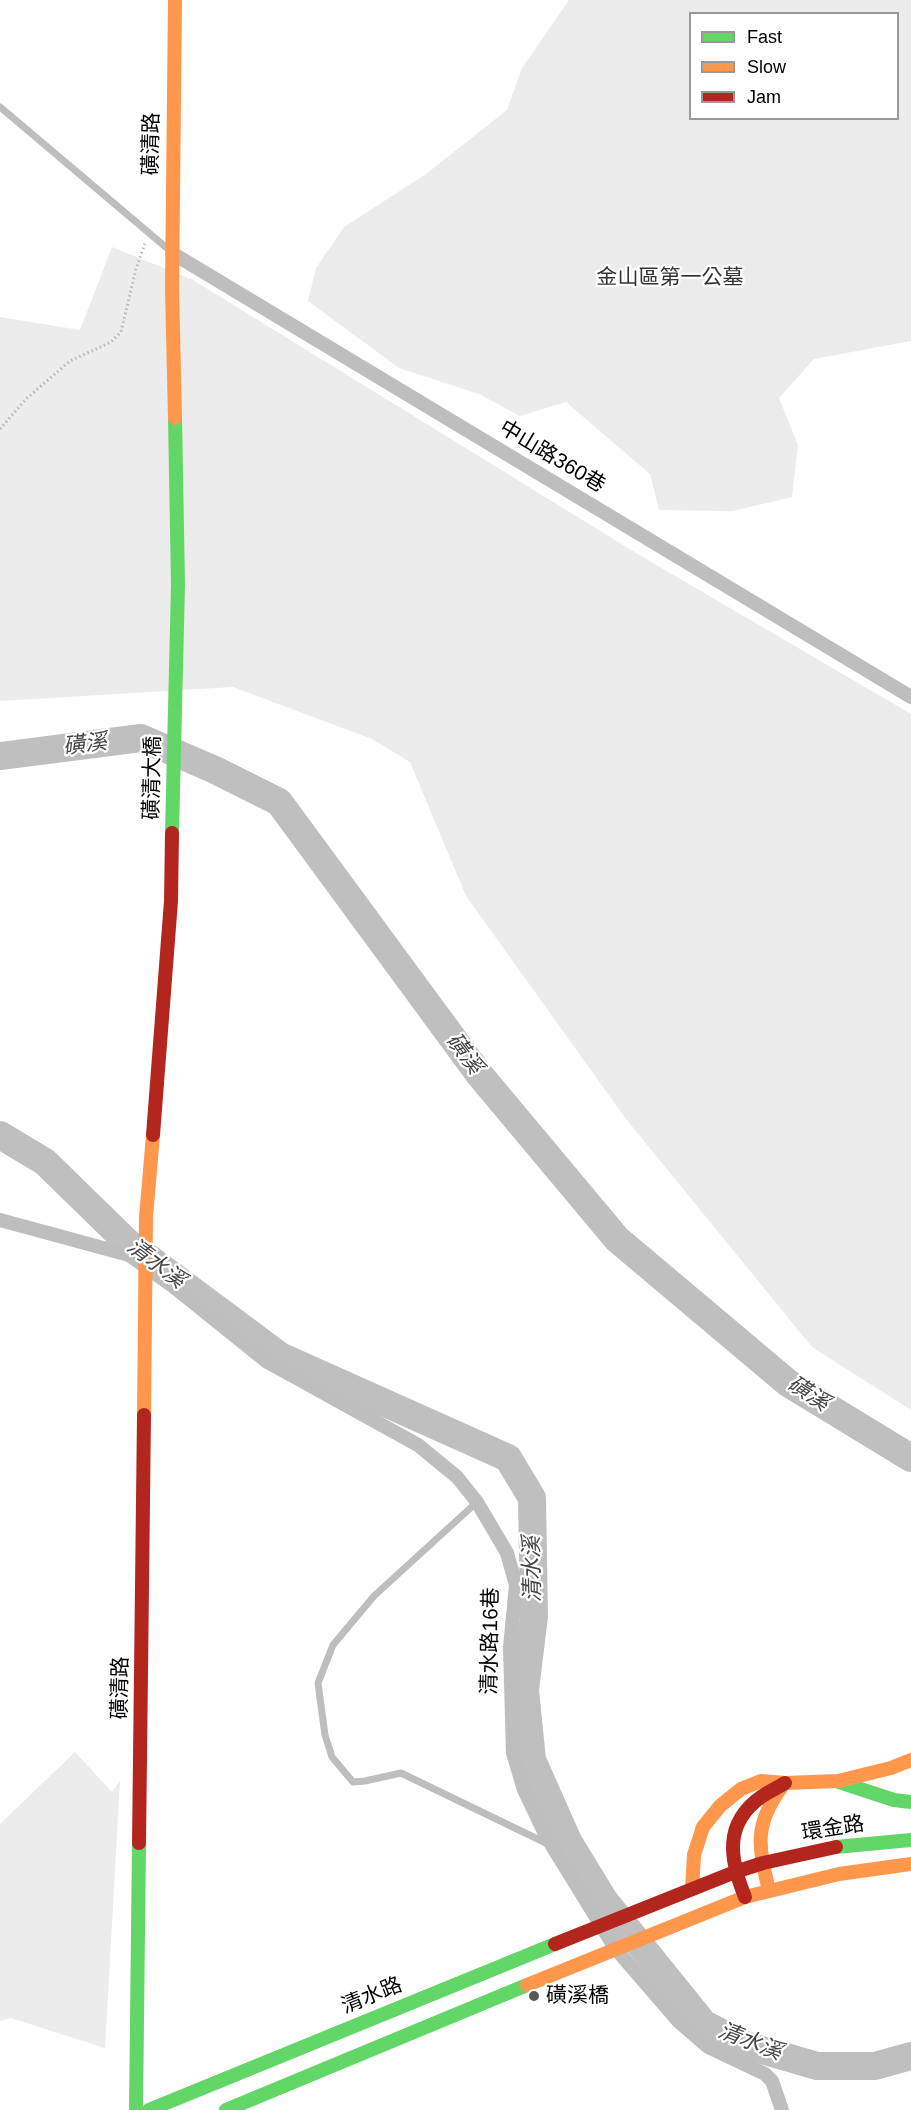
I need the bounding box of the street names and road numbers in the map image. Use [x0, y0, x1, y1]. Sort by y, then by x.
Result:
street label: 磺清路 [139, 112, 165, 176]
street label: 中山路360巷 [494, 416, 610, 498]
street label: 磺清大橋 [140, 736, 166, 820]
street label: 清水路16巷 [477, 1587, 505, 1695]
street label: 磺清路 [108, 1656, 134, 1720]
street label: 環金路 [800, 1812, 866, 1846]
street label: 清水路 [338, 1973, 406, 2019]

